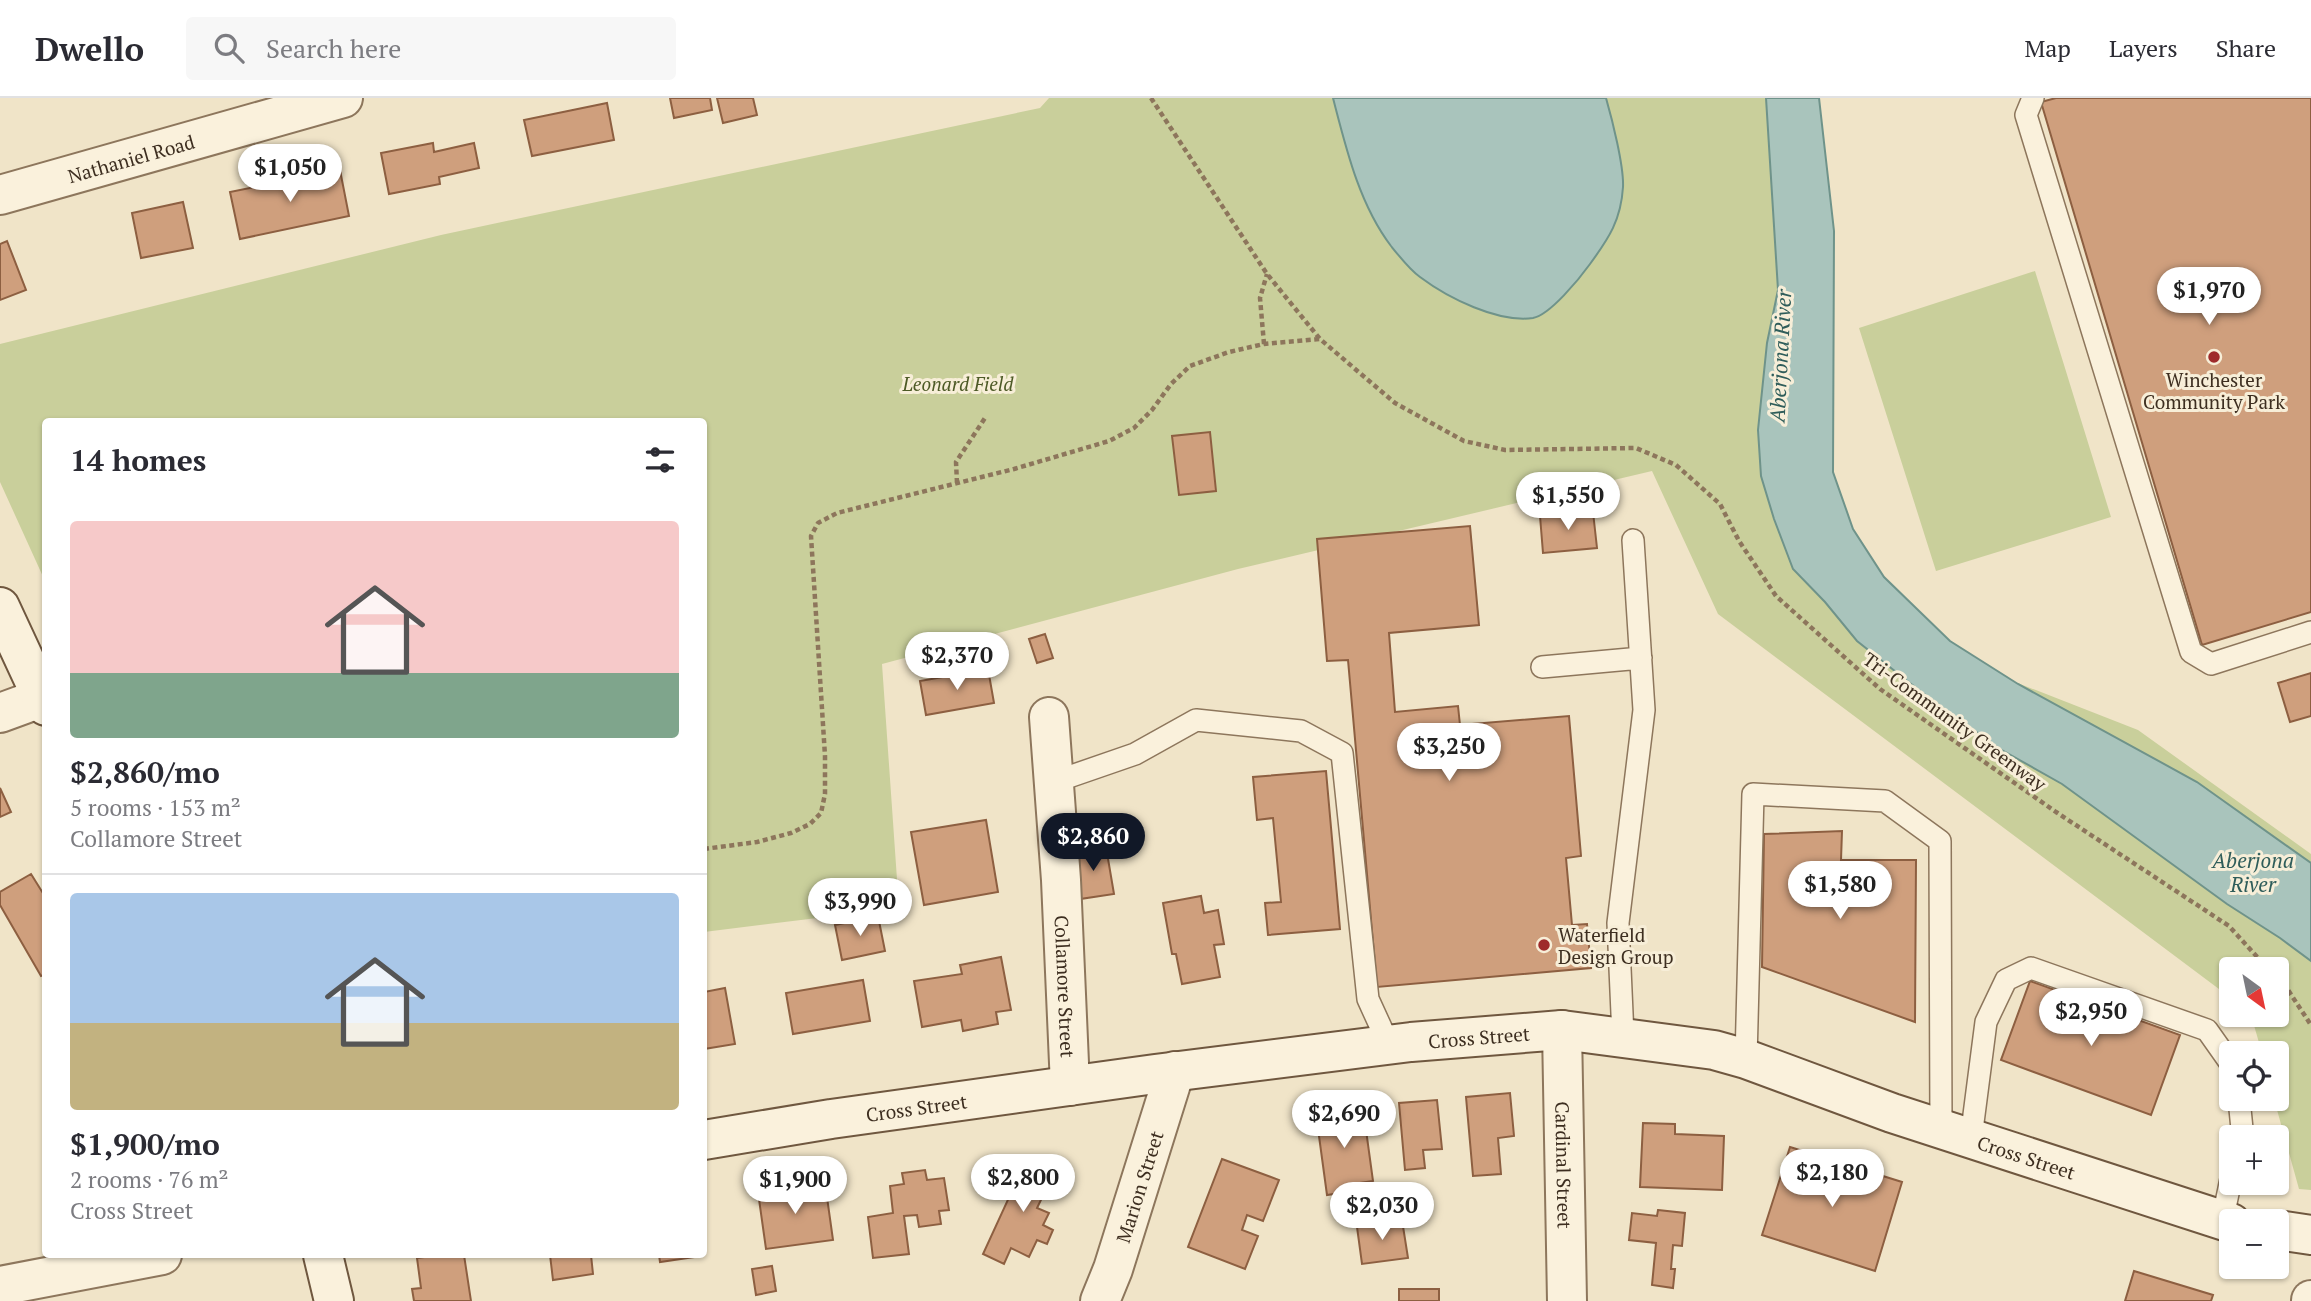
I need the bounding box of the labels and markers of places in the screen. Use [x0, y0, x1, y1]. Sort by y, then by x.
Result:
pin: $1,050 [233, 144, 347, 204]
pin: $1,970 [2152, 268, 2266, 327]
marker: Winchester Community Park [2206, 349, 2222, 365]
place label: Winchester Community Park [2143, 367, 2285, 414]
pin: $1,550 [1511, 472, 1625, 532]
pin: $2,370 [900, 632, 1014, 692]
pin: $3,250 [1392, 724, 1506, 783]
pin: $2,860 [1036, 814, 1150, 873]
pin: $1,580 [1783, 862, 1897, 921]
pin: $3,990 [803, 878, 917, 938]
place label: Waterfield Design Group [1558, 922, 1673, 969]
marker: Waterfield Design Group [1536, 937, 1552, 953]
pin: $2,950 [2034, 988, 2148, 1048]
pin: $2,690 [1287, 1090, 1401, 1150]
pin: $2,180 [1775, 1150, 1889, 1209]
pin: $2,800 [966, 1154, 1080, 1214]
pin: $1,900 [738, 1156, 852, 1216]
pin: $2,030 [1325, 1182, 1439, 1242]

